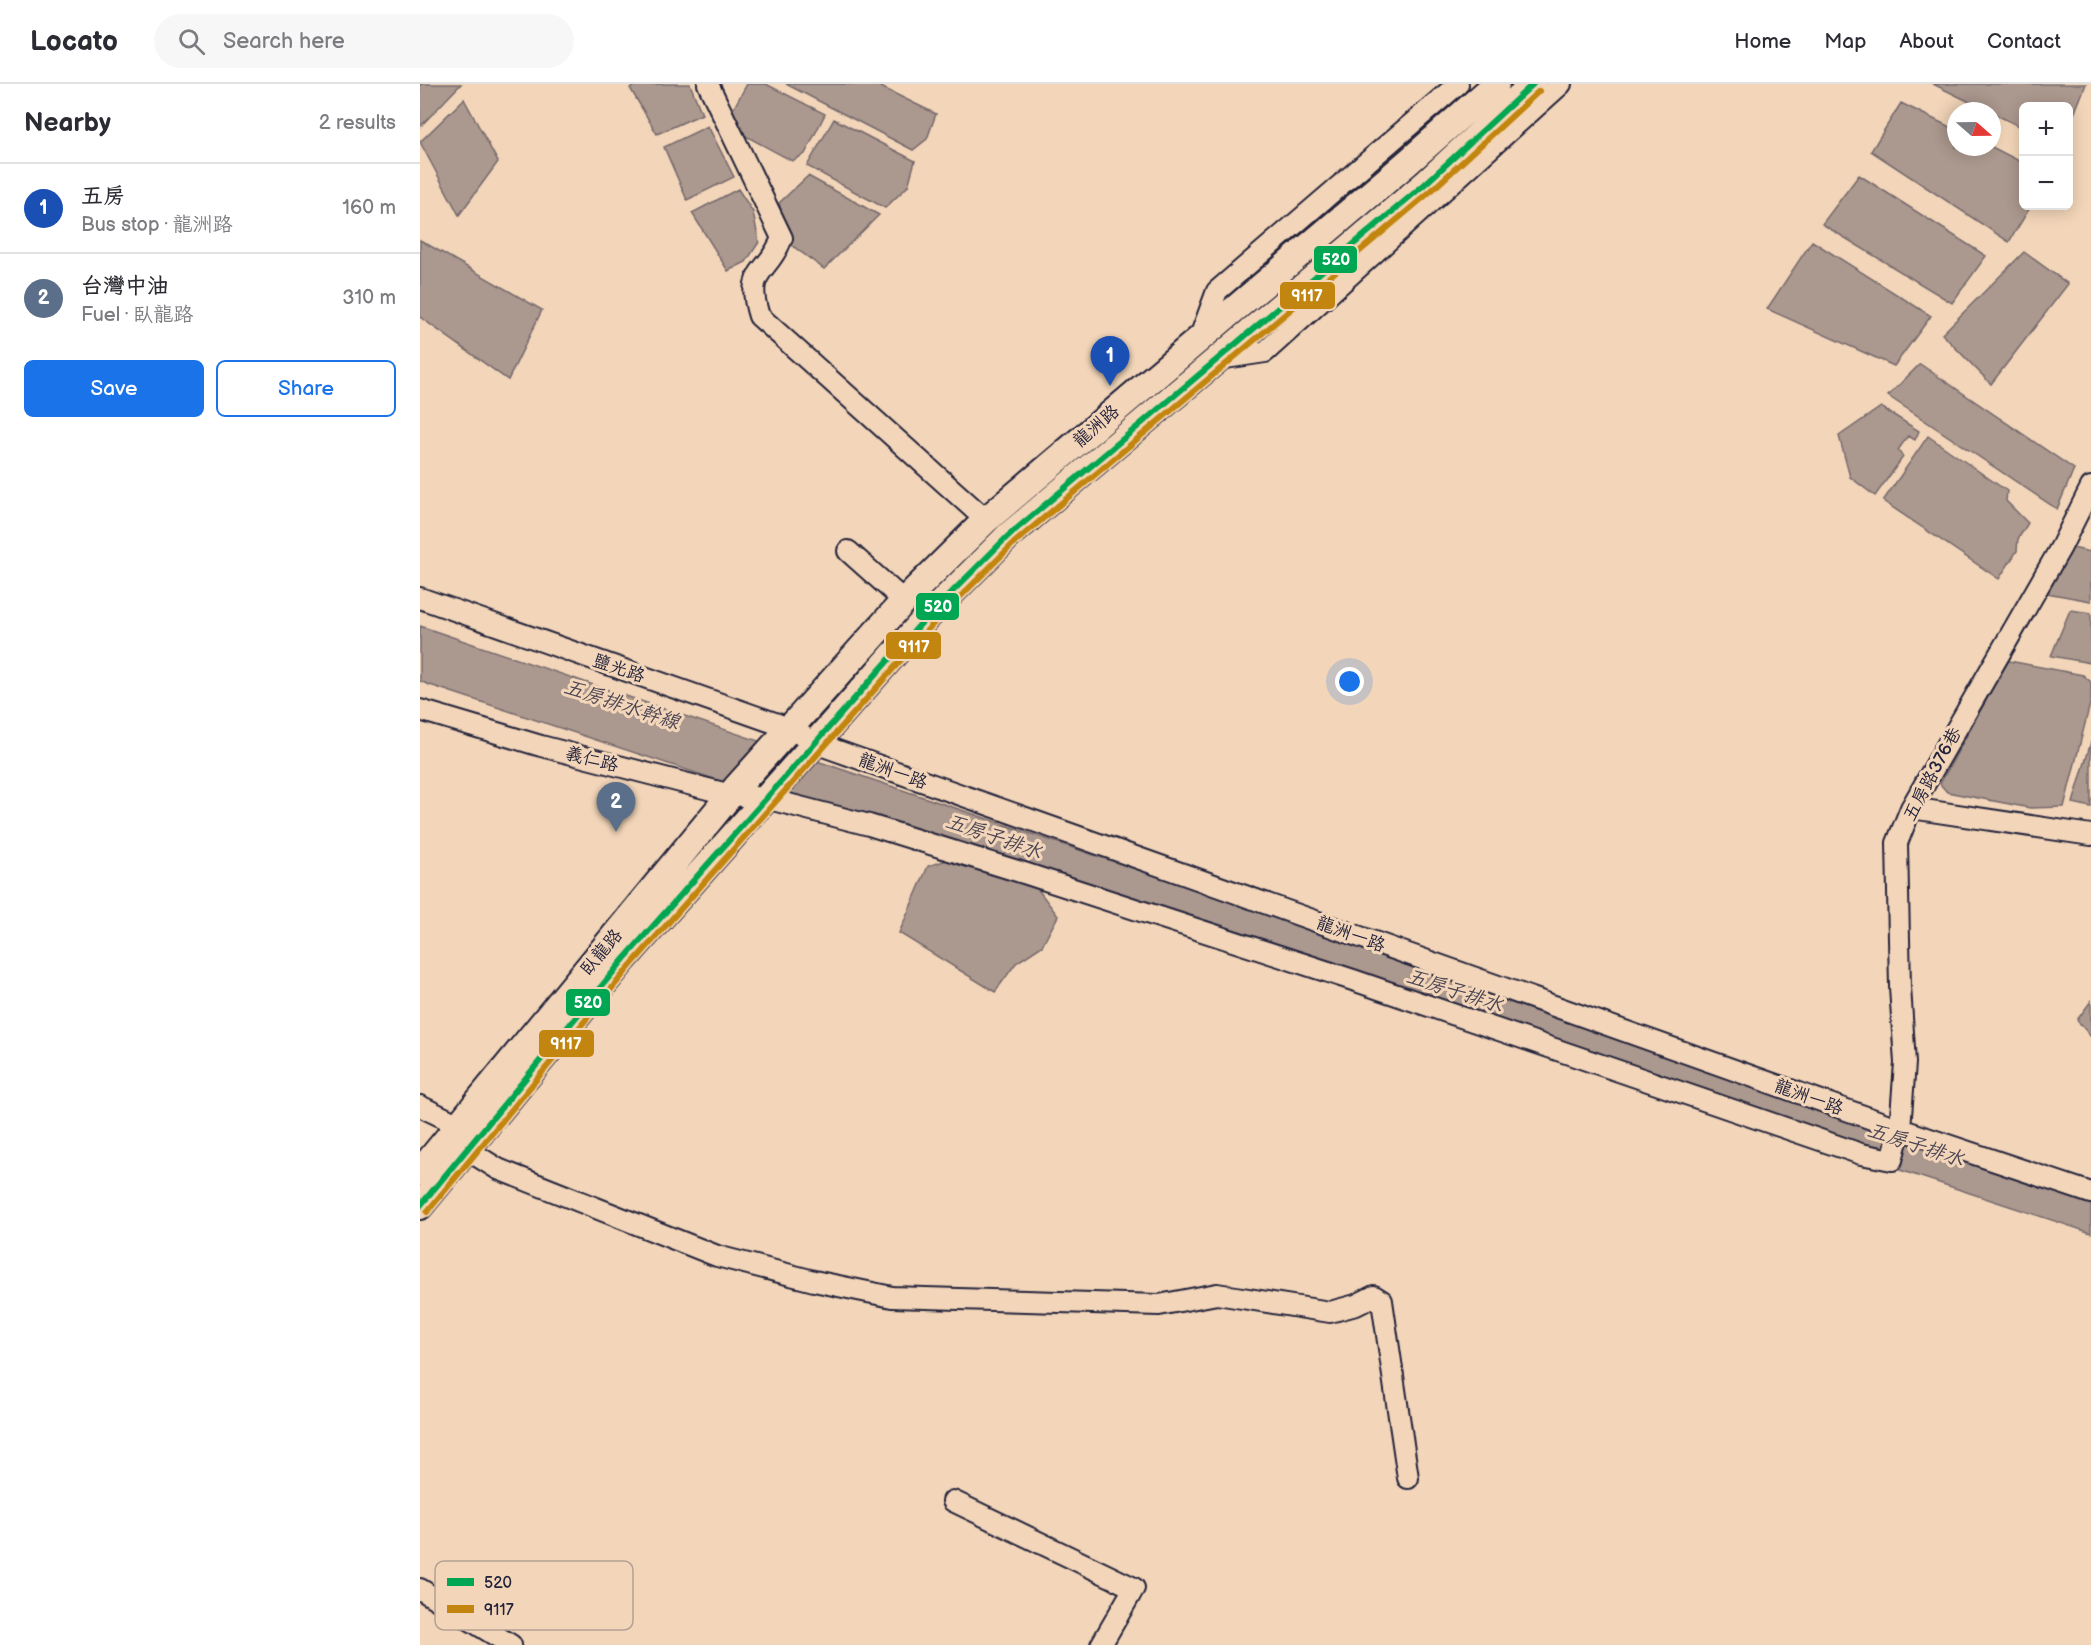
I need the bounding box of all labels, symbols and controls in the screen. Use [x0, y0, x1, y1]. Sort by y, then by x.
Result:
search box [154, 14, 574, 68]
text: Locato [30, 25, 118, 58]
icon: search [175, 25, 208, 58]
text: Search here [223, 28, 345, 55]
text: Home [1734, 29, 1791, 54]
text: Map [1824, 29, 1866, 54]
text: About [1899, 29, 1954, 54]
text: Contact [1987, 29, 2061, 54]
north arrow [1947, 102, 2001, 156]
map controls [2019, 102, 2073, 210]
button: + [2019, 102, 2073, 156]
text: Nearby [24, 108, 111, 139]
text: 2 results [319, 111, 396, 135]
button: − [2019, 156, 2073, 210]
text: 五房 [81, 183, 125, 210]
text: 1 [39, 196, 48, 220]
text: 160 m [342, 196, 396, 220]
text: Bus stop · 龍洲路 [81, 213, 233, 237]
line badge: 520 [1313, 245, 1358, 274]
text: 520 [1322, 251, 1350, 270]
text: 台灣中油 [81, 273, 169, 300]
line badge: 9117 [1279, 281, 1336, 310]
text: 2 [38, 286, 49, 310]
text: 310 m [342, 286, 396, 310]
text: 9117 [1291, 287, 1323, 306]
text: Fuel · 臥龍路 [81, 303, 193, 327]
pin: 1 [1090, 336, 1130, 386]
button: Save [24, 360, 204, 417]
button: Share [216, 360, 396, 417]
street label: 龍洲路 [1069, 401, 1124, 452]
line badge: 520 [915, 592, 960, 621]
text: 520 [924, 598, 952, 617]
line badge: 9117 [885, 631, 942, 660]
text: 9117 [898, 638, 930, 657]
street label: 鹽光路 [590, 650, 648, 687]
your location [1335, 667, 1364, 696]
water label: 五房排水幹線 [561, 675, 683, 735]
street label: 五房路376巷 [1899, 724, 1966, 825]
street label: 義仁路 [563, 743, 621, 776]
street label: 龍洲一路 [855, 749, 930, 794]
pin: 2 [596, 782, 636, 832]
water label: 五房子排水 [942, 809, 1046, 865]
street label: 龍洲一路 [1313, 912, 1388, 957]
street label: 臥龍路 [576, 925, 627, 980]
water label: 五房子排水 [1403, 964, 1507, 1018]
line badge: 520 [565, 988, 611, 1017]
text: 520 [574, 994, 602, 1013]
line badge: 9117 [538, 1029, 595, 1058]
text: 9117 [550, 1035, 582, 1054]
street label: 龍洲一路 [1771, 1075, 1846, 1120]
water label: 五房子排水 [1864, 1118, 1968, 1172]
legend [435, 1561, 633, 1630]
text: 520 [484, 1574, 512, 1593]
text: 9117 [484, 1601, 514, 1620]

